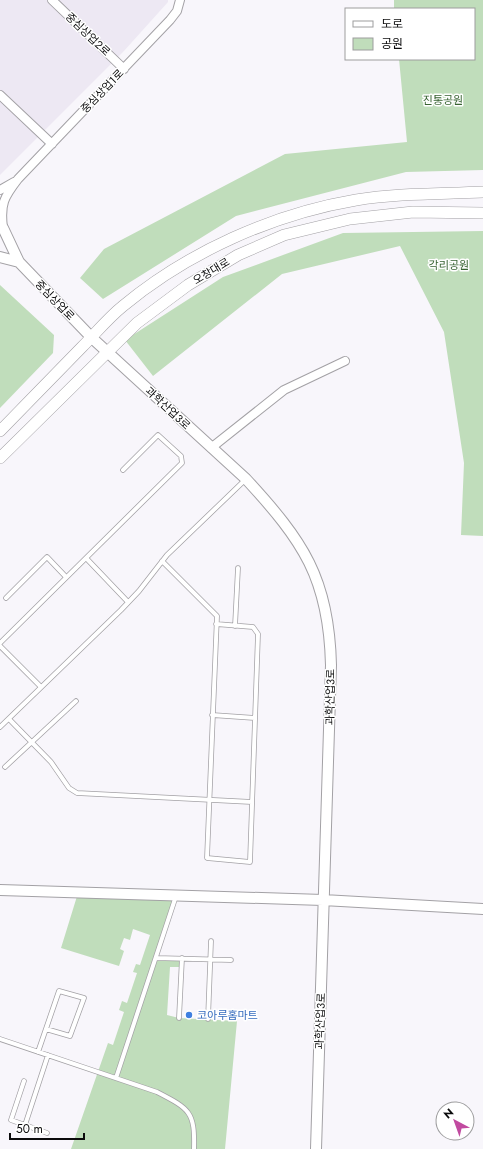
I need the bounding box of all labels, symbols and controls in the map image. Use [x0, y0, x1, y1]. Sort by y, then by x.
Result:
street label: 중심상업2로 [62, 8, 114, 60]
legend [345, 8, 475, 60]
text: 도로 [381, 15, 403, 33]
text: 공원 [381, 35, 403, 53]
street label: 중심상업1로 [77, 65, 127, 117]
park label: 진통공원 [423, 92, 463, 108]
street label: 오창대로 [190, 254, 232, 288]
park label: 각리공원 [429, 257, 469, 273]
street label: 중심상업로 [32, 276, 78, 324]
street label: 과학산업3로 [142, 383, 194, 433]
street label: 과학산업3로 [322, 669, 338, 725]
street label: 과학산업3로 [311, 992, 329, 1050]
place label: 코아루홈마트 [197, 1007, 258, 1023]
marker: 코아루홈마트 [184, 1010, 194, 1020]
north arrow [435, 1101, 475, 1141]
text: N [440, 1105, 457, 1122]
scale bar [10, 1115, 84, 1141]
text: 50 m [16, 1120, 43, 1138]

